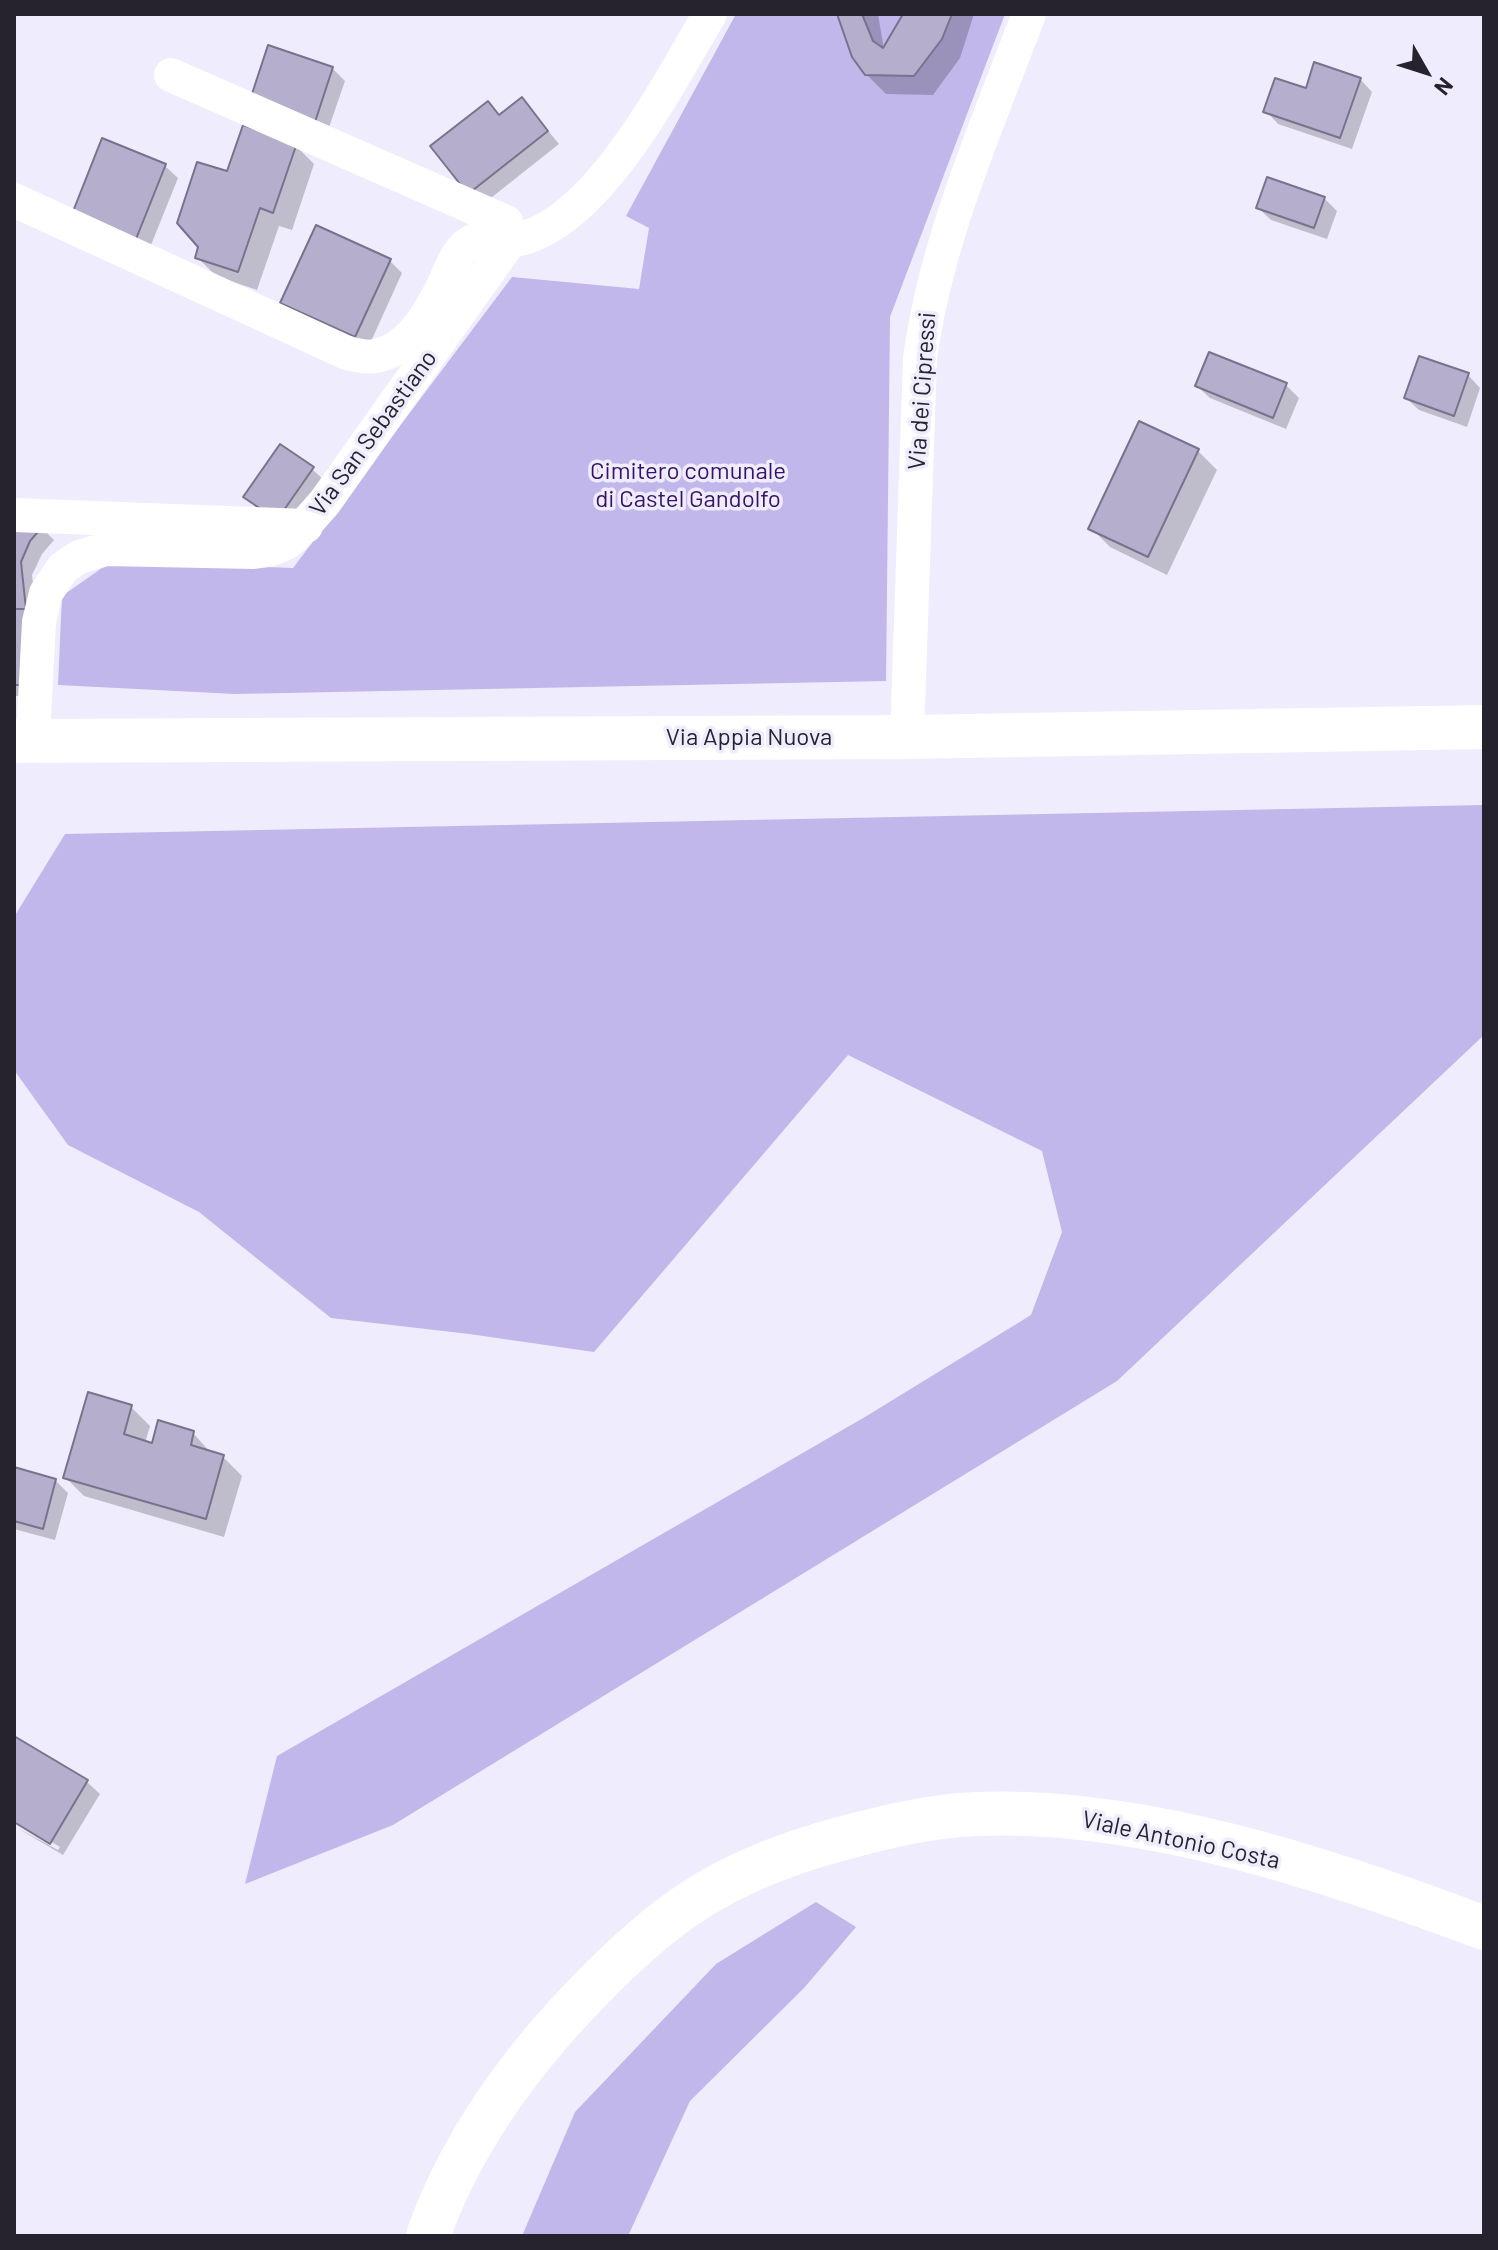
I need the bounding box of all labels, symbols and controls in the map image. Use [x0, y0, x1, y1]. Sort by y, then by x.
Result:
north arrow [1386, 32, 1466, 112]
text: N [1430, 73, 1459, 101]
street label: Via dei Cipressi [902, 311, 942, 471]
street label: Via San Sebastiano [303, 344, 443, 522]
park label: Cimitero comunale di Castel Gandolfo [590, 457, 786, 513]
street label: Via Appia Nuova [666, 723, 832, 751]
street label: Viale Antonio Costa [1079, 1805, 1283, 1875]

